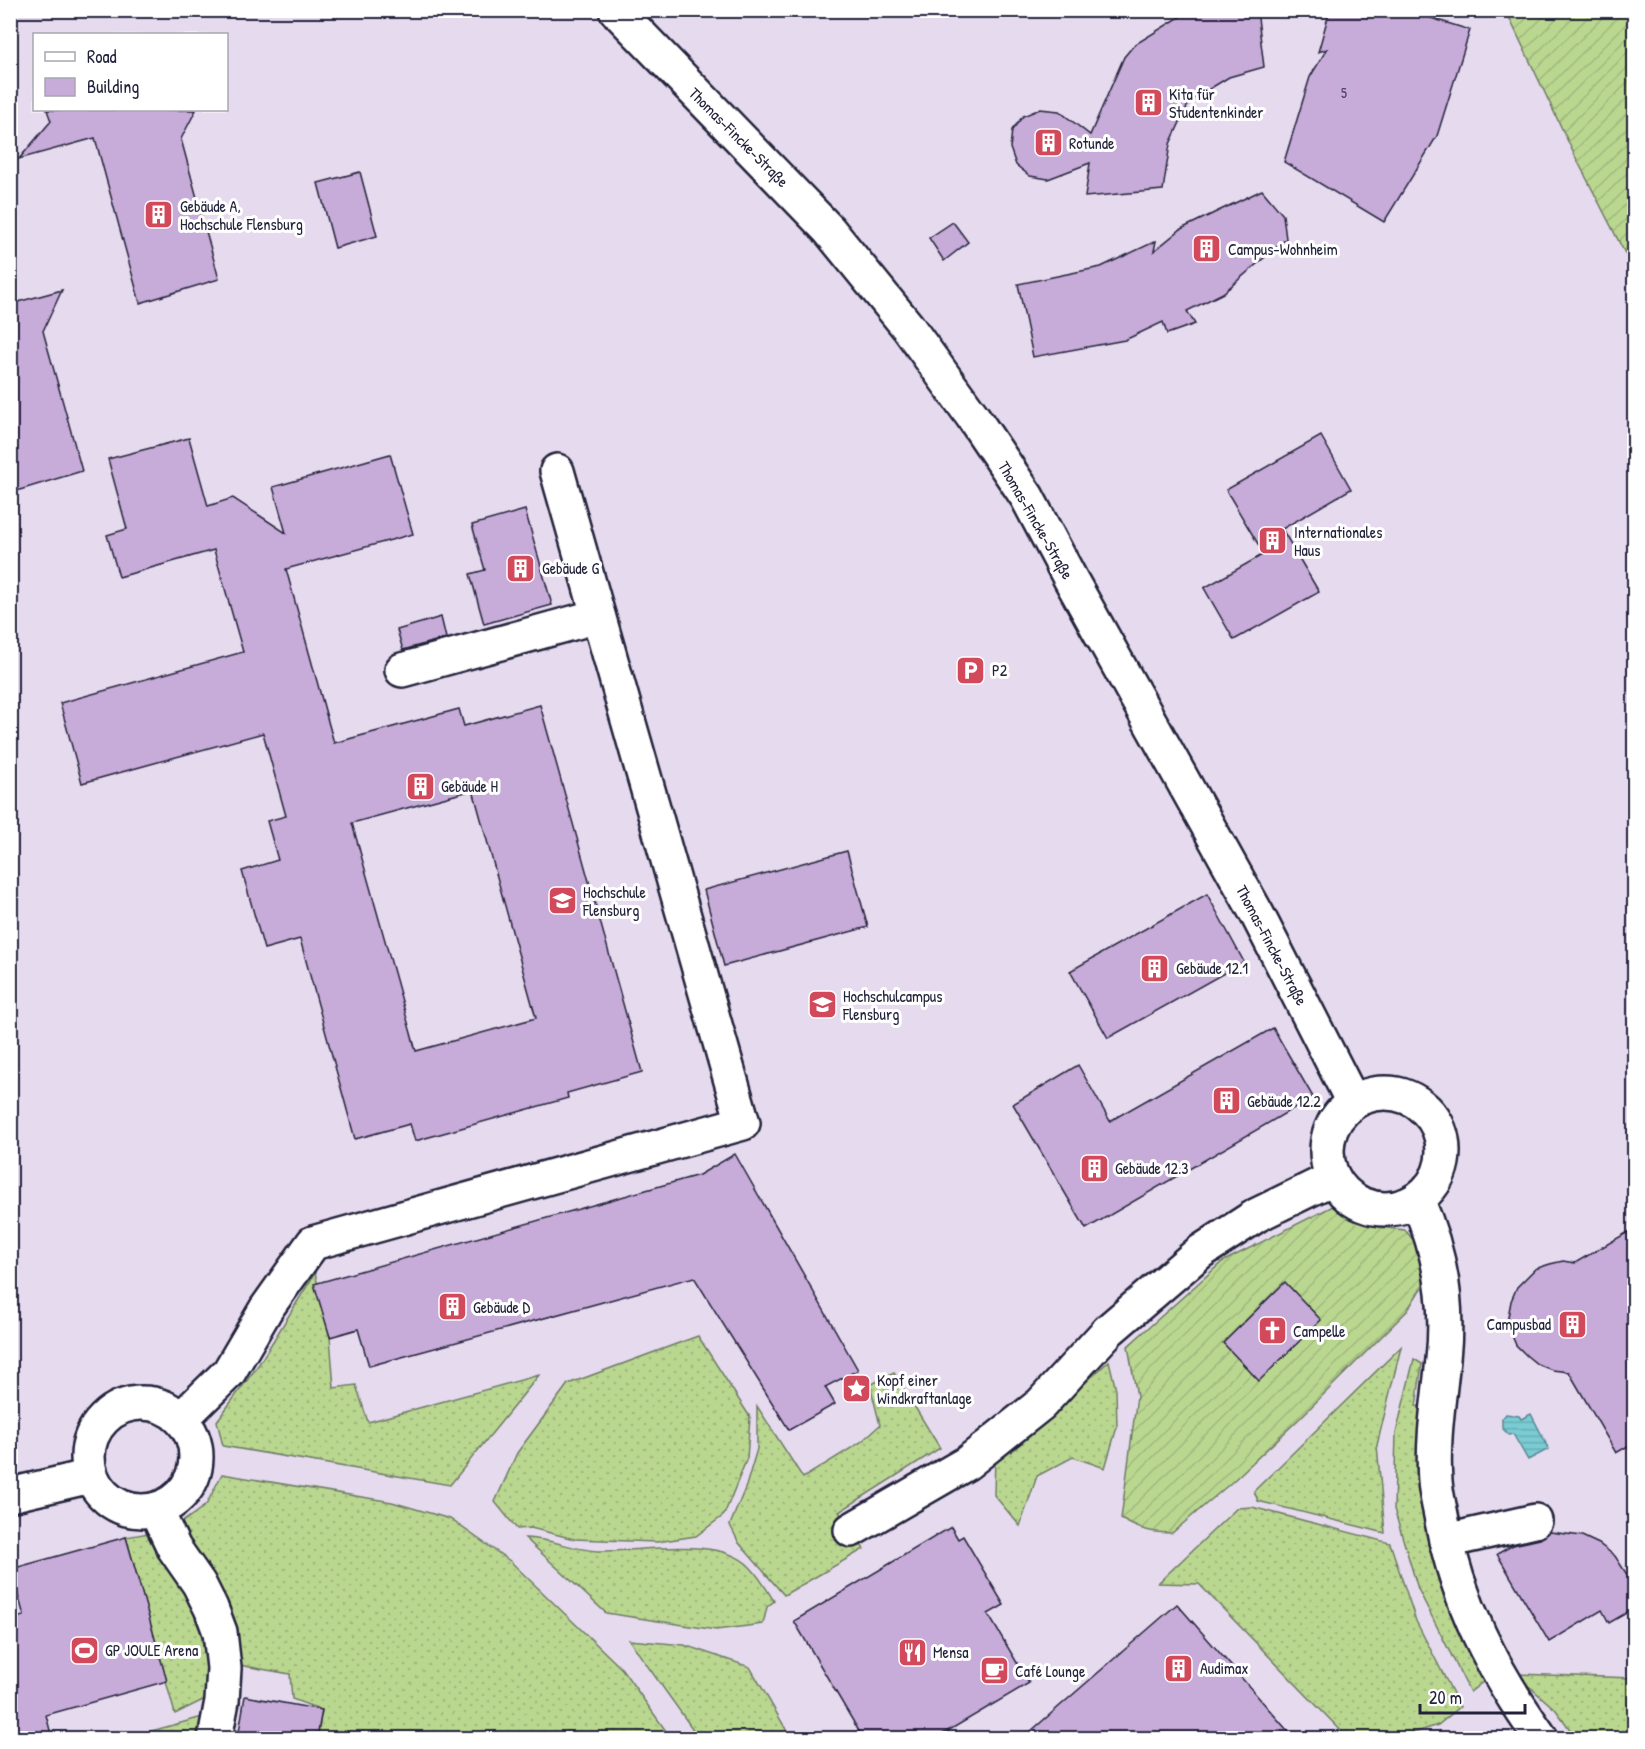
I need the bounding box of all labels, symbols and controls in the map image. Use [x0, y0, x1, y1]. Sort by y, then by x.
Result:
legend [33, 33, 228, 111]
text: Road [87, 44, 117, 69]
text: Building [87, 74, 139, 99]
street label: Thomas-Fincke-Straße [684, 82, 794, 192]
place label: Kita für Studentenkinder [1169, 83, 1263, 123]
house number: 5 [1341, 83, 1347, 102]
building icon: Kita für Studentenkinder [1132, 87, 1164, 119]
building icon: Rotunde [1032, 127, 1064, 159]
place label: Rotunde [1069, 132, 1115, 154]
place label: Gebäude A, Hochschule Flensburg [180, 195, 303, 235]
building icon: Gebäude A, Hochschule Flensburg [143, 199, 175, 231]
building icon: Campus-Wohnheim [1191, 233, 1223, 265]
place label: Campus-Wohnheim [1228, 238, 1338, 260]
street label: Thomas-Fincke-Straße [993, 457, 1079, 584]
place label: Internationales Haus [1294, 521, 1382, 561]
building icon: Internationales Haus [1257, 525, 1289, 557]
building icon: Gebäude G [505, 552, 537, 584]
place label: Gebäude G [542, 557, 600, 579]
parking icon: P2 [955, 654, 987, 686]
place label: P2 [992, 659, 1008, 681]
building icon: Gebäude H [404, 770, 436, 802]
place label: Gebäude H [441, 775, 498, 797]
place label: Hochschule Flensburg [582, 881, 647, 921]
street label: Thomas-Fincke-Straße [1231, 881, 1313, 1009]
school or university icon: Hochschule Flensburg [546, 885, 578, 917]
building icon: Gebäude 12.1 [1139, 952, 1171, 984]
place label: Gebäude 12.1 [1176, 957, 1248, 979]
place label: Hochschulcampus Flensburg [842, 985, 942, 1025]
school or university icon: Hochschulcampus Flensburg [806, 989, 838, 1021]
building icon: Gebäude 12.2 [1210, 1085, 1242, 1117]
place label: Gebäude 12.2 [1247, 1090, 1321, 1112]
building icon: Gebäude 12.3 [1078, 1152, 1110, 1184]
place label: Gebäude 12.3 [1115, 1157, 1189, 1179]
building icon: Gebäude D [436, 1291, 468, 1323]
place label: Gebäude D [473, 1296, 531, 1318]
building icon: Campusbad [1556, 1308, 1588, 1340]
place label: Campusbad [1487, 1313, 1551, 1335]
church icon: Campelle [1256, 1315, 1288, 1347]
place label: Campelle [1293, 1320, 1346, 1342]
place label: Kopf einer Windkraftanlage [877, 1369, 972, 1409]
place icon: Kopf einer Windkraftanlage [840, 1373, 872, 1405]
sports icon: GP JOULE Arena [68, 1634, 100, 1666]
restaurant icon: Mensa [896, 1636, 928, 1668]
place label: GP JOULE Arena [105, 1639, 198, 1661]
place label: Mensa [933, 1641, 969, 1663]
building icon: Audimax [1163, 1652, 1195, 1684]
cafe icon: Café Lounge [978, 1655, 1010, 1687]
place label: Audimax [1200, 1657, 1248, 1679]
place label: Café Lounge [1015, 1660, 1086, 1682]
scale bar [1420, 1677, 1525, 1715]
text: 20 m [1429, 1685, 1462, 1710]

